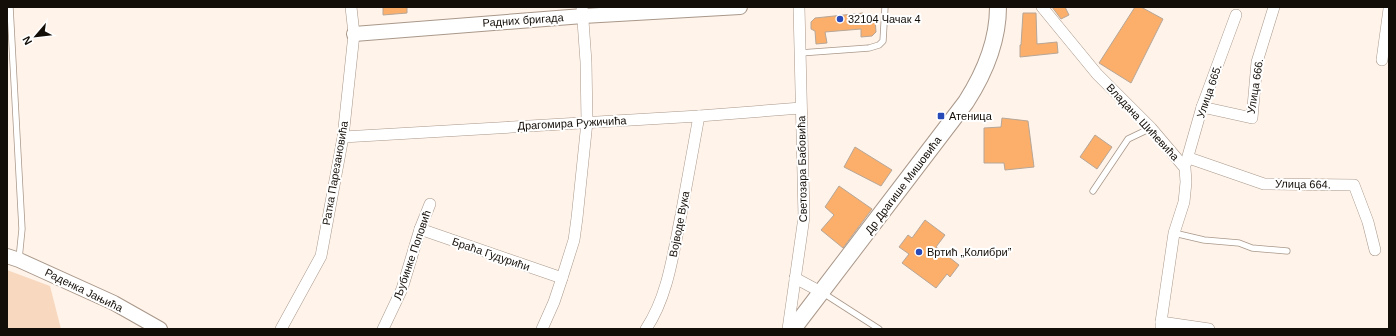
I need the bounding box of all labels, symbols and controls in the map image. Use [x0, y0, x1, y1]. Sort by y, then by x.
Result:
street label: Радних бригада [482, 11, 565, 29]
place label: 32104 Чачак 4 [848, 13, 921, 25]
marker: 32104 Чачак 4 [835, 14, 845, 24]
north arrow [16, 16, 56, 56]
text: N [20, 34, 34, 47]
street label: Улица 666. [1245, 58, 1265, 114]
street label: Улица 665. [1194, 63, 1224, 119]
street label: Владана Шићевића [1104, 81, 1182, 163]
place label: Атеница [949, 110, 993, 122]
marker: Атеница [936, 111, 946, 121]
street label: Драгомира Ружичића [517, 114, 628, 132]
street label: Светозара Бабовића [795, 115, 809, 222]
street label: Ратка Парезановића [320, 119, 350, 226]
street label: Др Драгише Мишовића [862, 133, 944, 236]
street label: Улица 664. [1275, 178, 1331, 190]
street label: Војводе Вука [667, 189, 691, 258]
street label: Љубинке Поповић [391, 209, 433, 301]
street label: Браћа Гудурићи [451, 235, 531, 273]
place label: Вртић „Колибри” [927, 246, 1012, 258]
marker: Вртић „Колибри” [914, 247, 924, 257]
street label: Раденка Јањића [43, 266, 126, 314]

